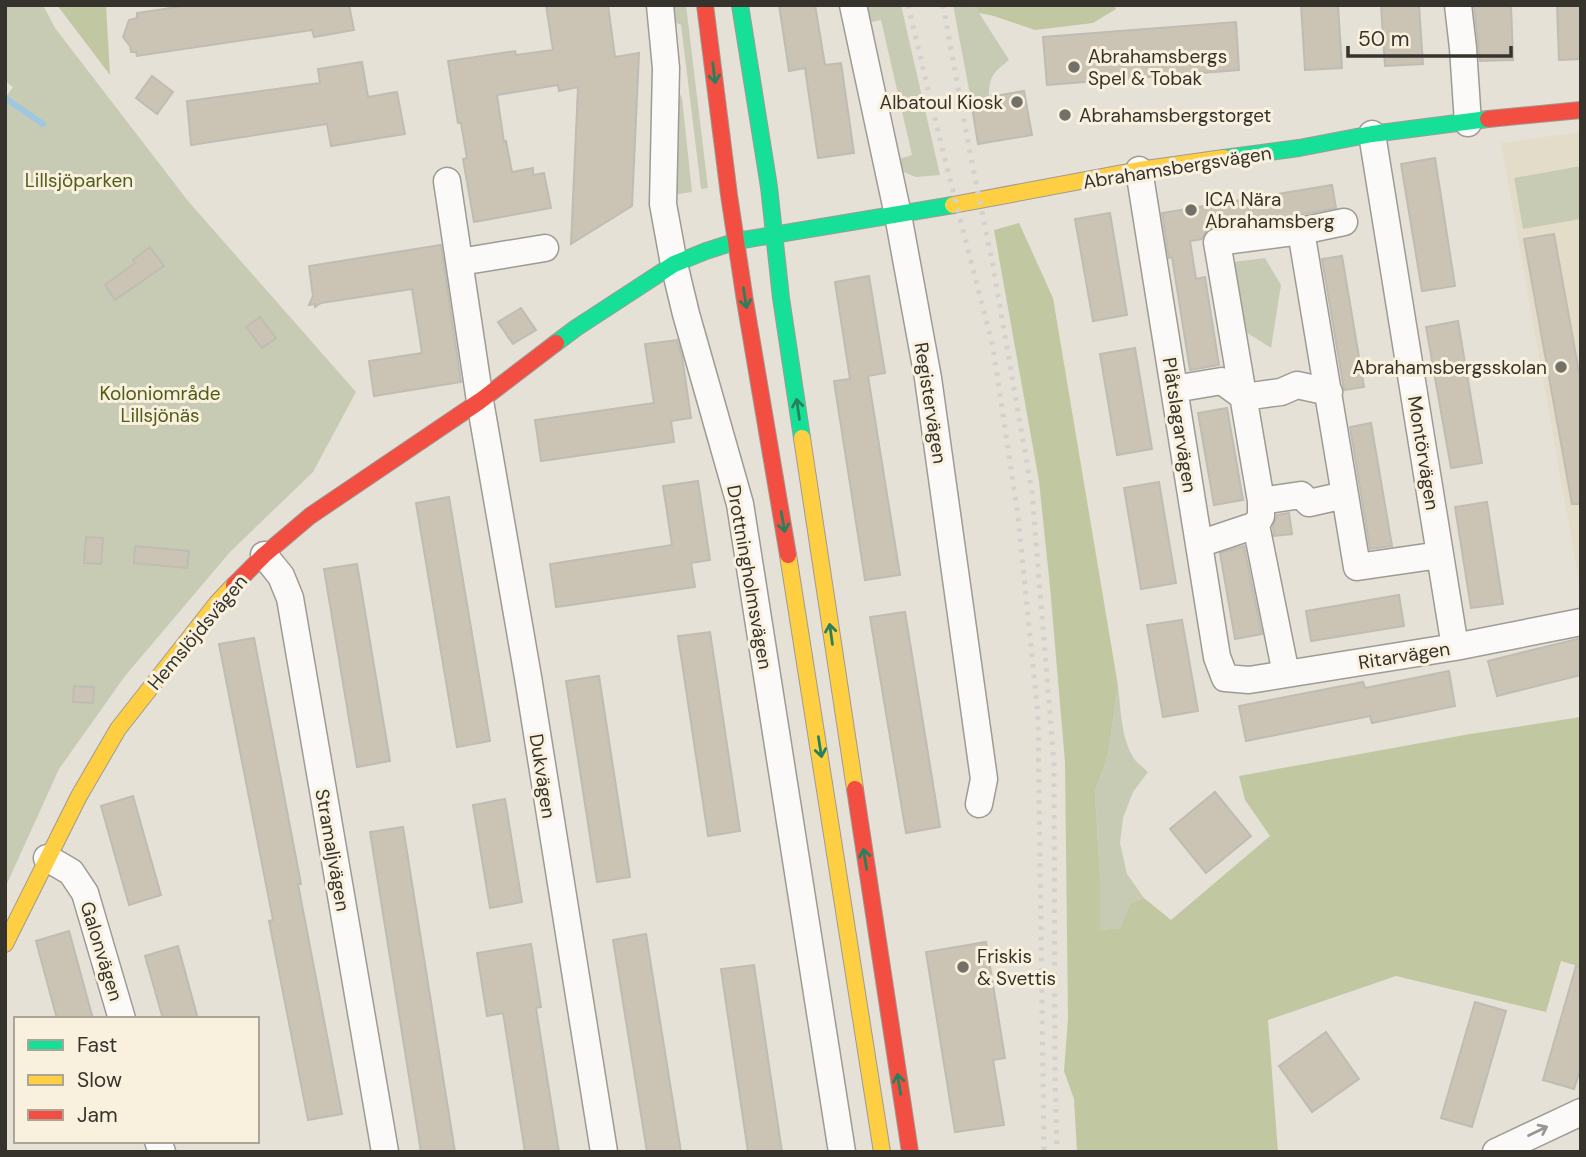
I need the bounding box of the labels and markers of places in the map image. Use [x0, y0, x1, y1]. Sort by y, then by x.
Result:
place label: Abrahamsbergs Spel & Tobak [1088, 44, 1227, 91]
marker: Abrahamsbergs Spel & Tobak [1066, 59, 1082, 75]
place label: Albatoul Kiosk [880, 90, 1003, 115]
marker: Albatoul Kiosk [1009, 94, 1025, 110]
place label: Abrahamsbergstorget [1079, 103, 1271, 128]
marker: Abrahamsbergstorget [1057, 107, 1073, 123]
place label: ICA Nära Abrahamsberg [1205, 187, 1335, 234]
marker: ICA Nära Abrahamsberg [1183, 202, 1199, 218]
place label: Abrahamsbergsskolan [1353, 355, 1547, 380]
marker: Abrahamsbergsskolan [1553, 359, 1569, 375]
place label: Friskis & Svettis [977, 944, 1056, 991]
marker: Friskis & Svettis [955, 959, 971, 975]

